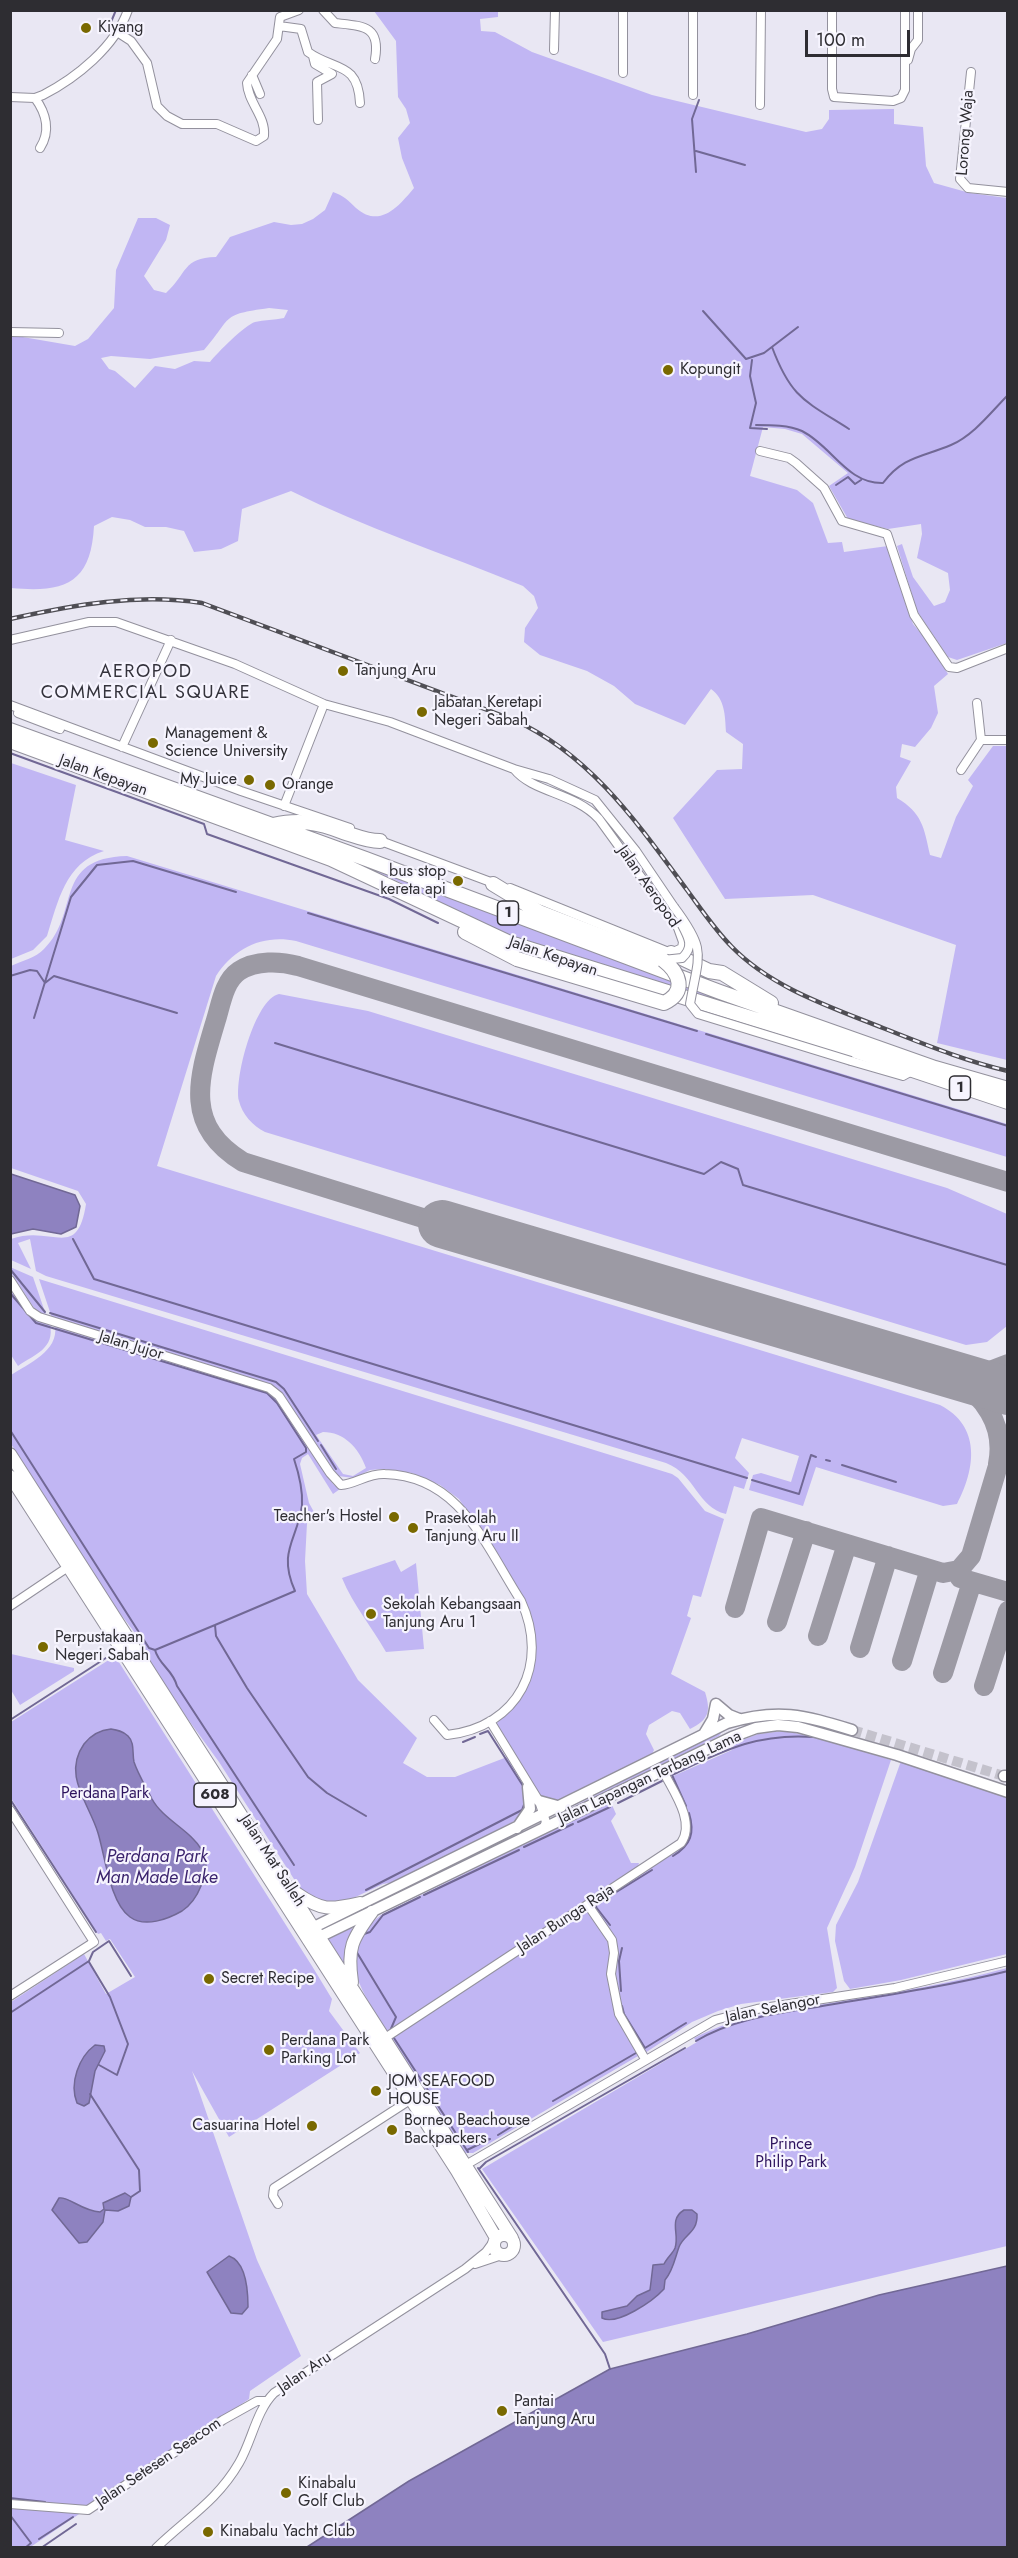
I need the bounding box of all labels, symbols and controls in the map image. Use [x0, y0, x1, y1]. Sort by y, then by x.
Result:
place label: Kiyang [98, 18, 143, 38]
scale bar [808, 18, 913, 56]
marker: Kiyang [79, 21, 93, 35]
text: 100 m [816, 27, 865, 53]
street label: Lorong Waja [953, 89, 979, 177]
place label: Kopungit [680, 360, 740, 380]
marker: Kopungit [661, 363, 675, 377]
place label: Tanjung Aru [355, 661, 436, 681]
district label: AEROPOD COMMERCIAL SQUARE [41, 662, 251, 704]
marker: Tanjung Aru [336, 664, 350, 678]
place label: Jabatan Keretapi Negeri Sabah [434, 693, 542, 731]
marker: Jabatan Keretapi Negeri Sabah [415, 705, 429, 719]
place label: Management & Science University [165, 724, 287, 762]
marker: Management & Science University [146, 736, 160, 750]
street label: Jalan Kepayan [56, 751, 150, 801]
place label: My Juice [180, 770, 237, 790]
marker: My Juice [242, 773, 256, 787]
place label: Orange [282, 775, 334, 795]
marker: Orange [263, 778, 277, 792]
street label: Jalan Aeropod [613, 842, 683, 932]
place label: bus stop kereta api [380, 862, 446, 900]
marker: bus stop kereta api [451, 874, 465, 888]
road number: 1 [498, 901, 518, 925]
street label: Jalan Kepayan [506, 933, 600, 981]
road number: 1 [950, 1076, 970, 1100]
street label: Jalan Jujor [96, 1327, 166, 1365]
place label: Teacher's Hostel [274, 1507, 382, 1527]
place label: Prasekolah Tanjung Aru II [425, 1509, 519, 1547]
marker: Teacher's Hostel [387, 1510, 401, 1524]
marker: Prasekolah Tanjung Aru II [406, 1521, 420, 1535]
place label: Sekolah Kebangsaan Tanjung Aru 1 [383, 1595, 521, 1633]
marker: Sekolah Kebangsaan Tanjung Aru 1 [364, 1607, 378, 1621]
place label: Perpustakaan Negeri Sabah [55, 1628, 149, 1666]
marker: Perpustakaan Negeri Sabah [36, 1640, 50, 1654]
street label: Jalan Lapangan Terbang Lama [555, 1727, 745, 1829]
road number: 608 [194, 1783, 236, 1807]
park label: Perdana Park [61, 1784, 149, 1804]
street label: Jalan Mat Salleh [235, 1811, 309, 1911]
water label: Perdana Park Man Made Lake [96, 1847, 218, 1890]
street label: Jalan Bunga Raja [514, 1881, 618, 1957]
place label: Secret Recipe [221, 1969, 314, 1989]
marker: Secret Recipe [202, 1972, 216, 1986]
street label: Jalan Selangor [724, 1990, 822, 2028]
place label: Perdana Park Parking Lot [281, 2031, 369, 2069]
marker: Perdana Park Parking Lot [262, 2043, 276, 2057]
place label: JOM SEAFOOD HOUSE [388, 2072, 495, 2110]
marker: JOM SEAFOOD HOUSE [369, 2084, 383, 2098]
place label: Borneo Beachouse Backpackers [404, 2111, 530, 2149]
place label: Casuarina Hotel [192, 2116, 300, 2136]
marker: Casuarina Hotel [305, 2119, 319, 2133]
marker: Borneo Beachouse Backpackers [385, 2123, 399, 2137]
park label: Prince Philip Park [755, 2135, 827, 2173]
street label: Jalan Aru [275, 2348, 335, 2398]
place label: Pantai Tanjung Aru [514, 2392, 595, 2430]
marker: Pantai Tanjung Aru [495, 2404, 509, 2418]
street label: Jalan Setesen Seacom [93, 2414, 225, 2512]
place label: Kinabalu Golf Club [298, 2474, 364, 2512]
marker: Kinabalu Golf Club [279, 2486, 293, 2500]
place label: Kinabalu Yacht Club [220, 2522, 355, 2542]
marker: Kinabalu Yacht Club [201, 2525, 215, 2539]

